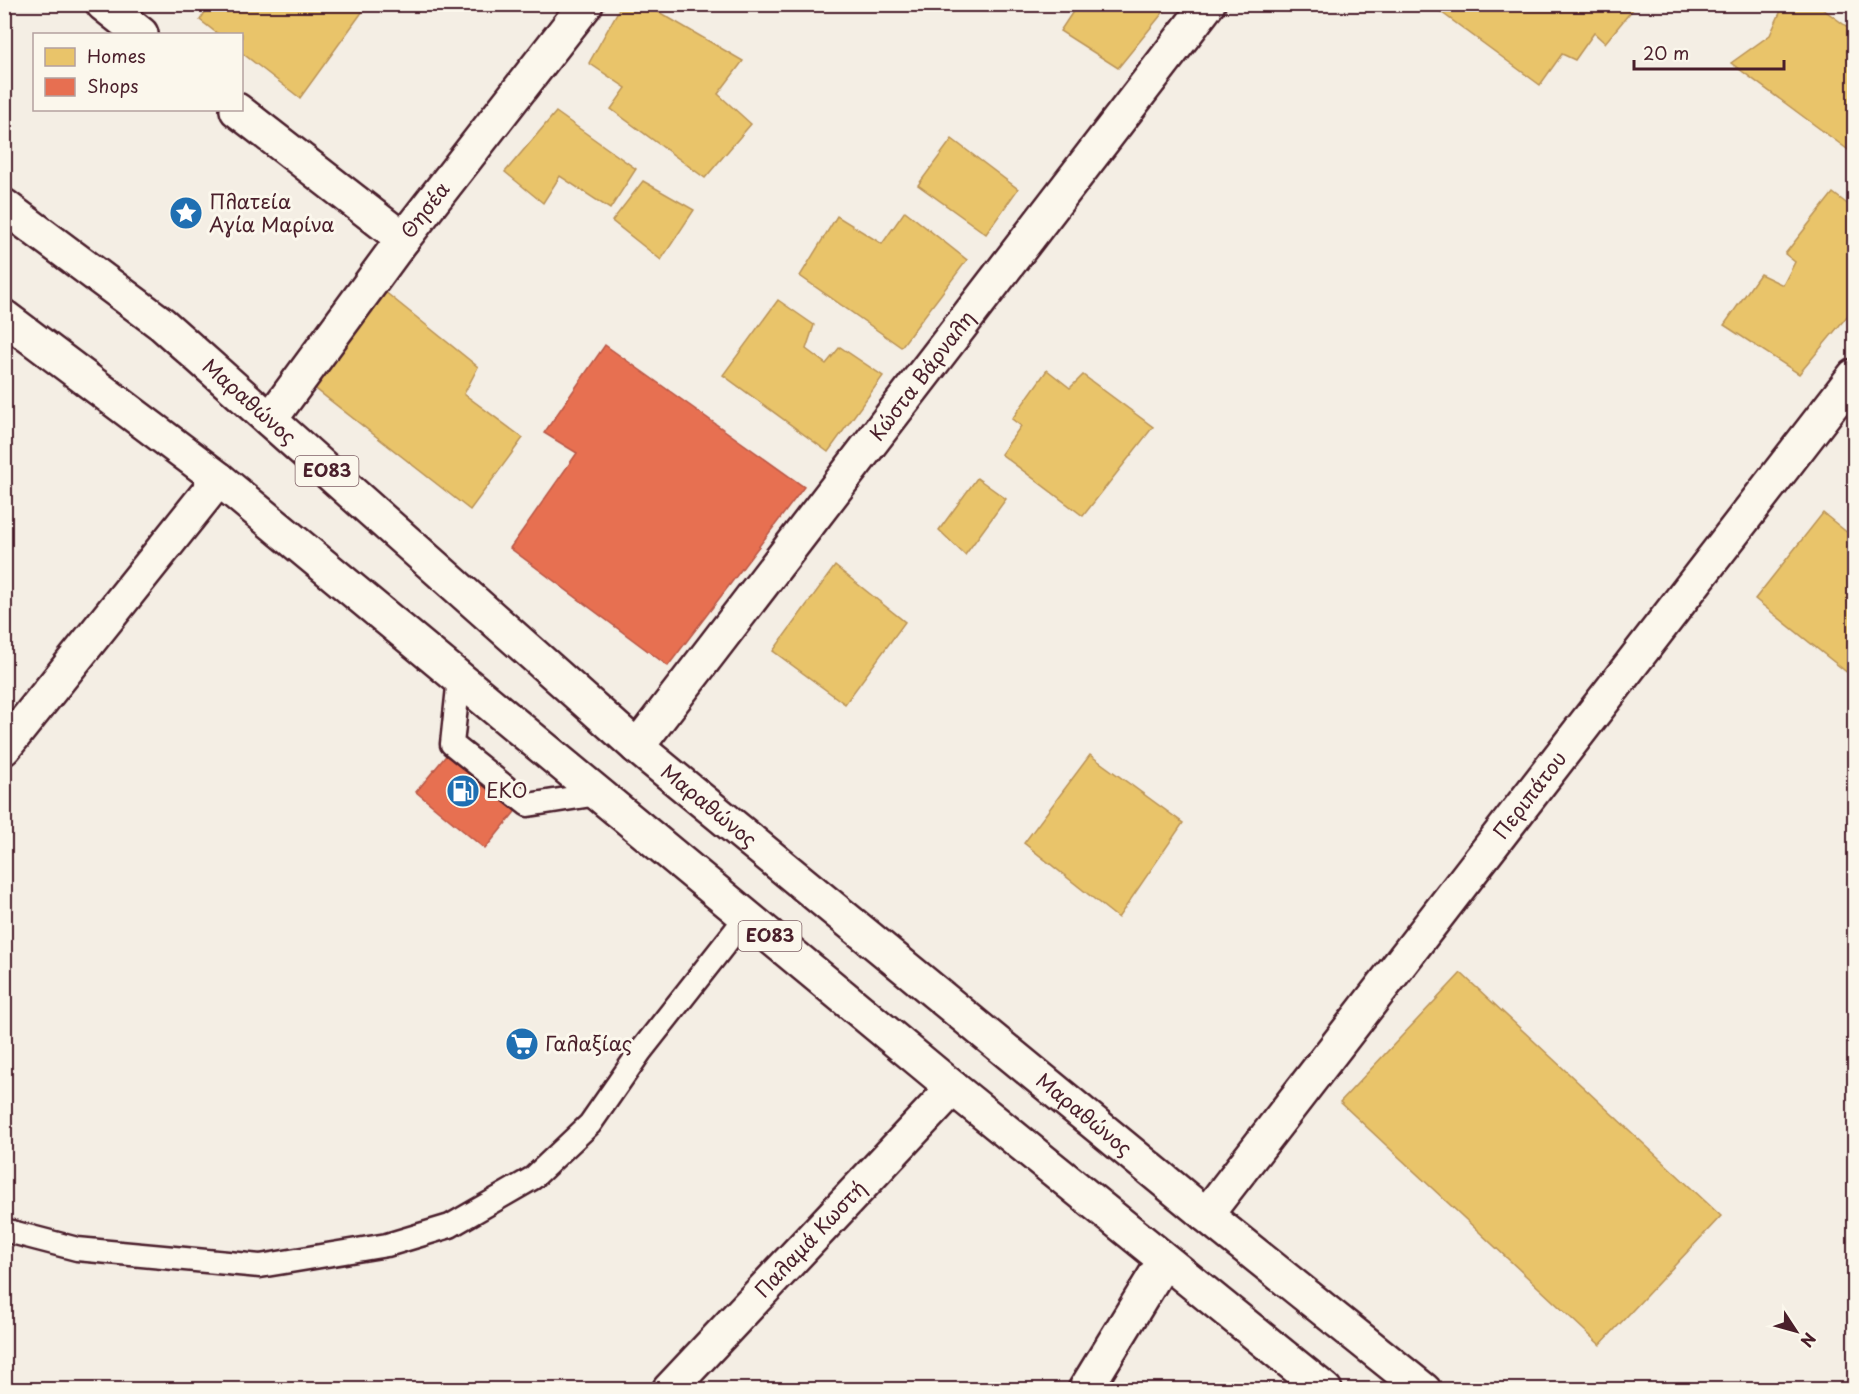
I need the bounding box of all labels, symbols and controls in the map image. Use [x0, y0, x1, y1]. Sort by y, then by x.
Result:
legend [33, 33, 243, 111]
scale bar [1634, 33, 1784, 71]
text: 20 m [1643, 39, 1689, 66]
text: Homes [87, 42, 145, 69]
text: Shops [87, 72, 138, 99]
street label: Θησέα [393, 175, 456, 244]
place label: Πλατεία Αγία Μαρίνα [209, 186, 334, 239]
place icon: Πλατεία Αγία Μαρίνα [168, 195, 204, 231]
street label: Κώστα Βάρναλη [861, 304, 981, 447]
street label: Μαραθώνος [196, 351, 303, 451]
road number: ΕΟ83 [296, 456, 358, 486]
street label: Περιπάτου [1485, 744, 1573, 845]
street label: Μαραθώνος [655, 757, 764, 854]
fuel station icon: EKO [445, 773, 481, 809]
place label: EKO [486, 775, 528, 805]
road number: ΕΟ83 [738, 921, 802, 951]
supermarket icon: Γαλαξίας [504, 1026, 540, 1062]
place label: Γαλαξίας [545, 1028, 632, 1058]
street label: Μαραθώνος [1030, 1065, 1139, 1162]
street label: Παλαμά Κωστή [748, 1173, 873, 1304]
north arrow [1766, 1301, 1826, 1361]
text: N [1796, 1328, 1822, 1353]

